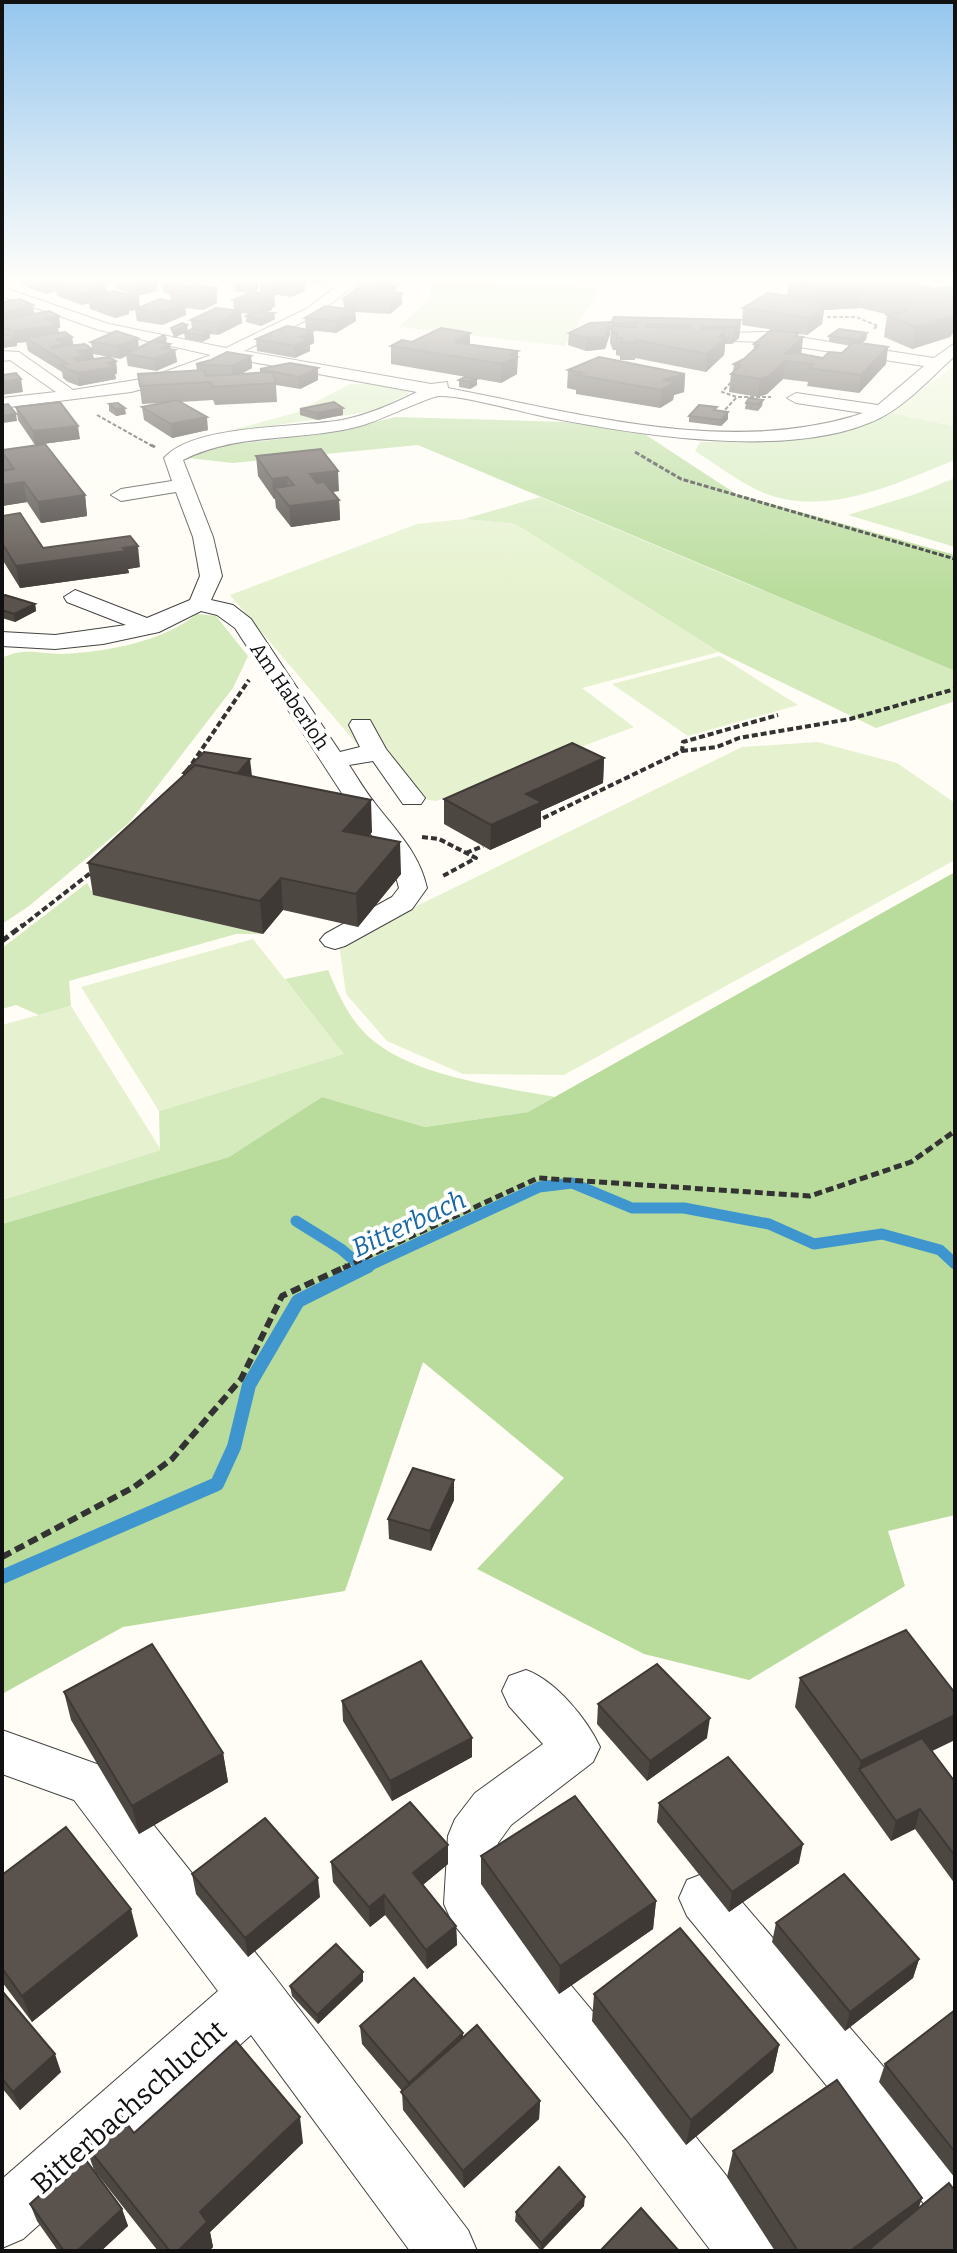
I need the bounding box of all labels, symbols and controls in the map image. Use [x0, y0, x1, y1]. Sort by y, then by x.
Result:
street label: Am Haberloh [245, 638, 335, 755]
water label: Bitterbach [347, 1184, 471, 1264]
street label: Bitterbachschlucht [25, 2013, 233, 2201]

